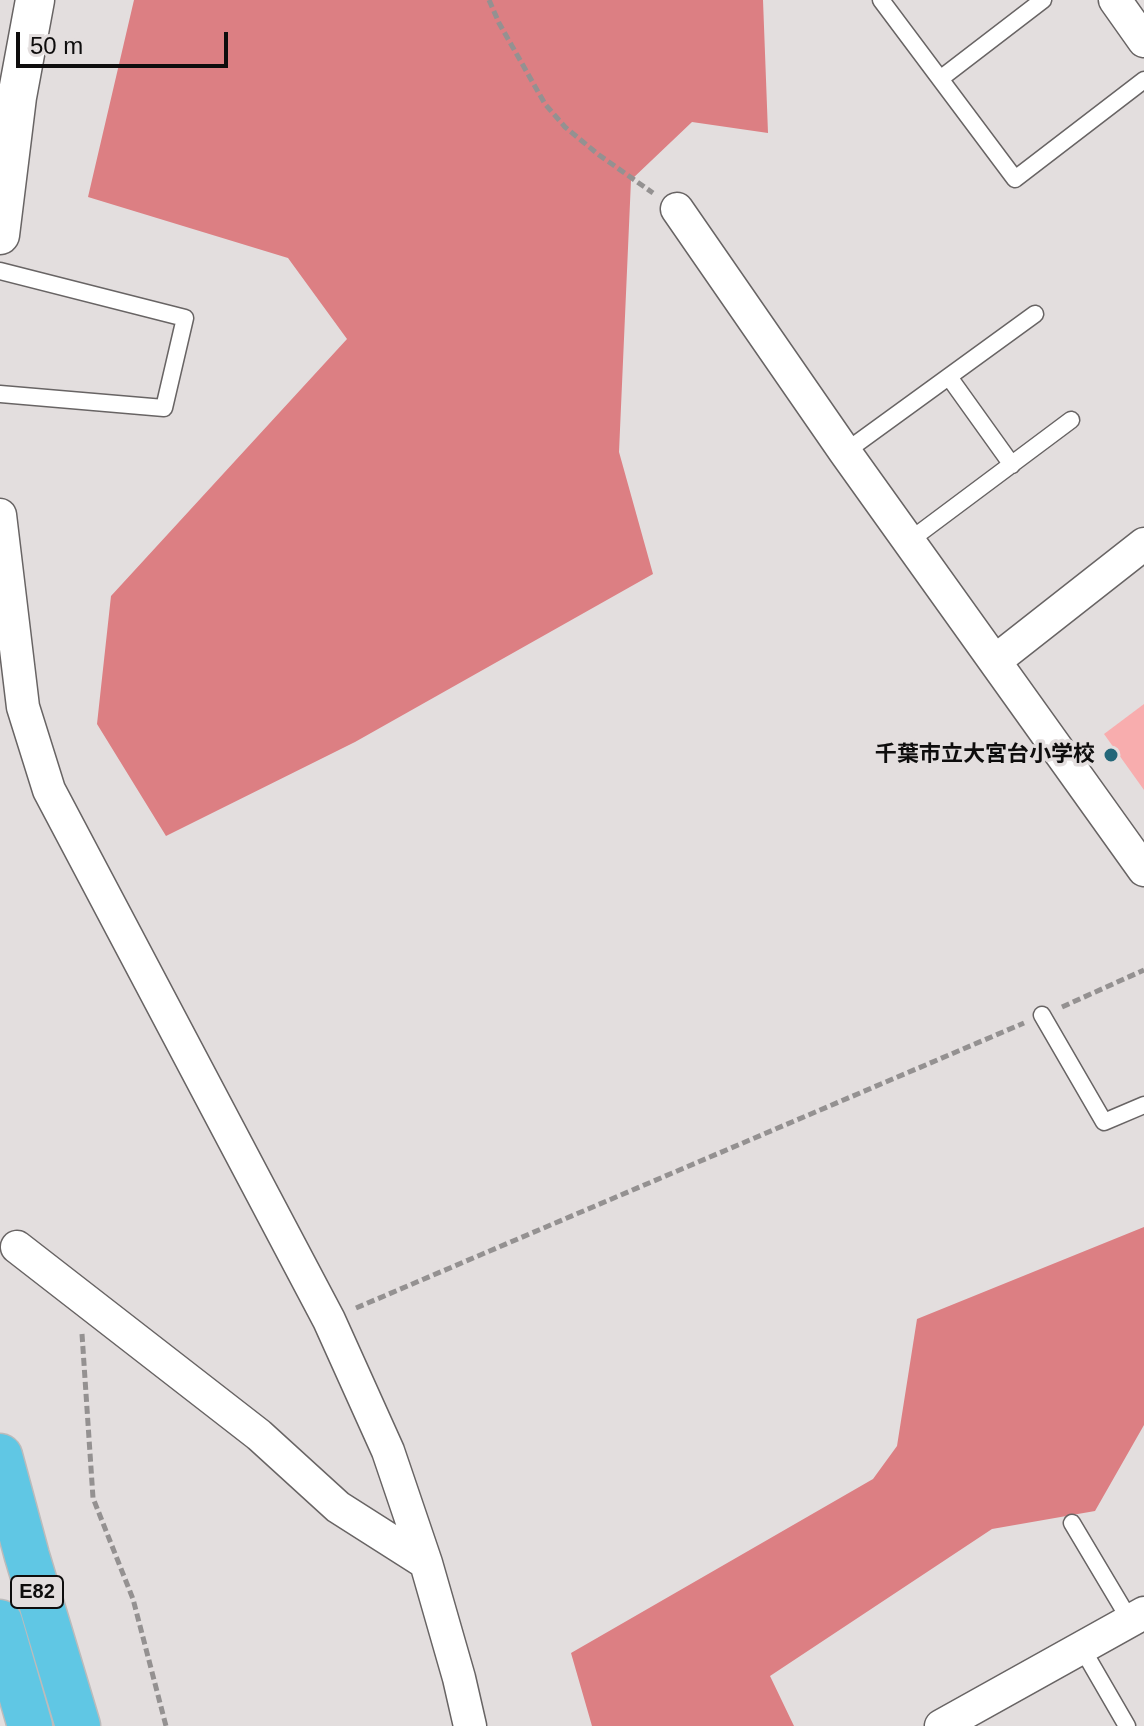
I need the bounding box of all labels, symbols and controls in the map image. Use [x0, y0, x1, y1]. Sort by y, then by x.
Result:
scale bar [20, 16, 232, 66]
text: 50 m [30, 32, 83, 59]
place label: 千葉市立大宮台小学校 [875, 742, 1095, 768]
marker: 千葉市立大宮台小学校 [1102, 746, 1120, 764]
road number: E82 [11, 1576, 63, 1608]

